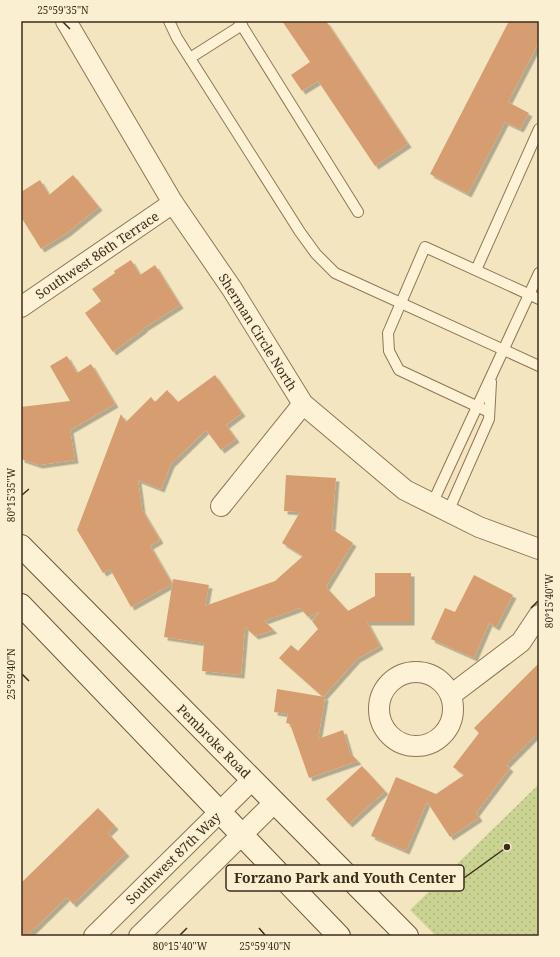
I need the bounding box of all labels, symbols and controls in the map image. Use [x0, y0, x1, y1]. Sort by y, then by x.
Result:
text: 25°59'35"N [37, 3, 89, 17]
street label: Southwest 86th Terrace [32, 207, 162, 303]
street label: Sherman Circle North [215, 270, 301, 394]
text: 80°15'35"W [4, 467, 18, 522]
text: 80°15'40"W [542, 573, 556, 628]
text: 25°59'40"N [4, 648, 18, 700]
street label: Pembroke Road [173, 700, 255, 782]
street label: Southwest 87th Way [122, 807, 225, 908]
callout: Forzano Park and Youth Center [226, 865, 464, 891]
text: Forzano Park and Youth Center [234, 868, 457, 887]
text: 80°15'40"W [153, 939, 208, 953]
text: 25°59'40"N [239, 939, 291, 953]

